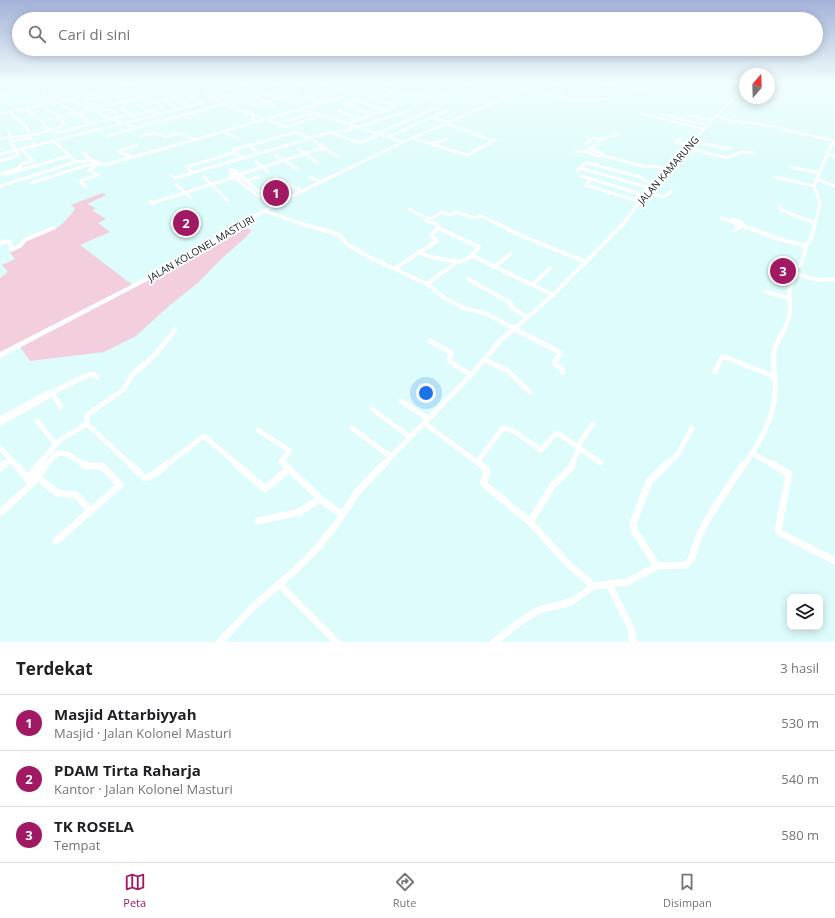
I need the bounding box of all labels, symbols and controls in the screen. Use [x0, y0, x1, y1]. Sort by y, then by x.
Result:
search box [12, 12, 823, 56]
icon: search [26, 23, 48, 45]
text: Cari di sini [58, 24, 130, 44]
north arrow [739, 68, 775, 104]
street label: JALAN KAMARUNG [634, 133, 702, 208]
pin: 1 [263, 178, 289, 208]
pin: 2 [173, 208, 199, 238]
street label: JALAN KOLONEL MASTURI [144, 212, 257, 285]
pin: 3 [770, 256, 796, 286]
your location [416, 383, 436, 403]
map controls [787, 594, 823, 630]
button: layers [787, 594, 823, 630]
text: Terdekat [16, 657, 93, 680]
text: 3 hasil [780, 659, 819, 677]
text: Masjid Attarbiyyah [54, 704, 197, 724]
text: 1 [25, 714, 33, 732]
text: 530 m [781, 714, 819, 732]
text: Masjid · Jalan Kolonel Masturi [54, 724, 232, 742]
text: PDAM Tirta Raharja [54, 760, 201, 780]
text: 2 [25, 770, 33, 788]
text: 540 m [781, 770, 819, 788]
text: Kantor · Jalan Kolonel Masturi [54, 780, 233, 798]
text: TK ROSELA [54, 816, 134, 836]
text: 3 [25, 826, 33, 844]
text: 580 m [781, 826, 819, 844]
text: Tempat [54, 836, 100, 854]
tab: Peta [123, 871, 146, 910]
tab: Rute [393, 871, 416, 910]
tab: Disimpan [663, 871, 712, 910]

